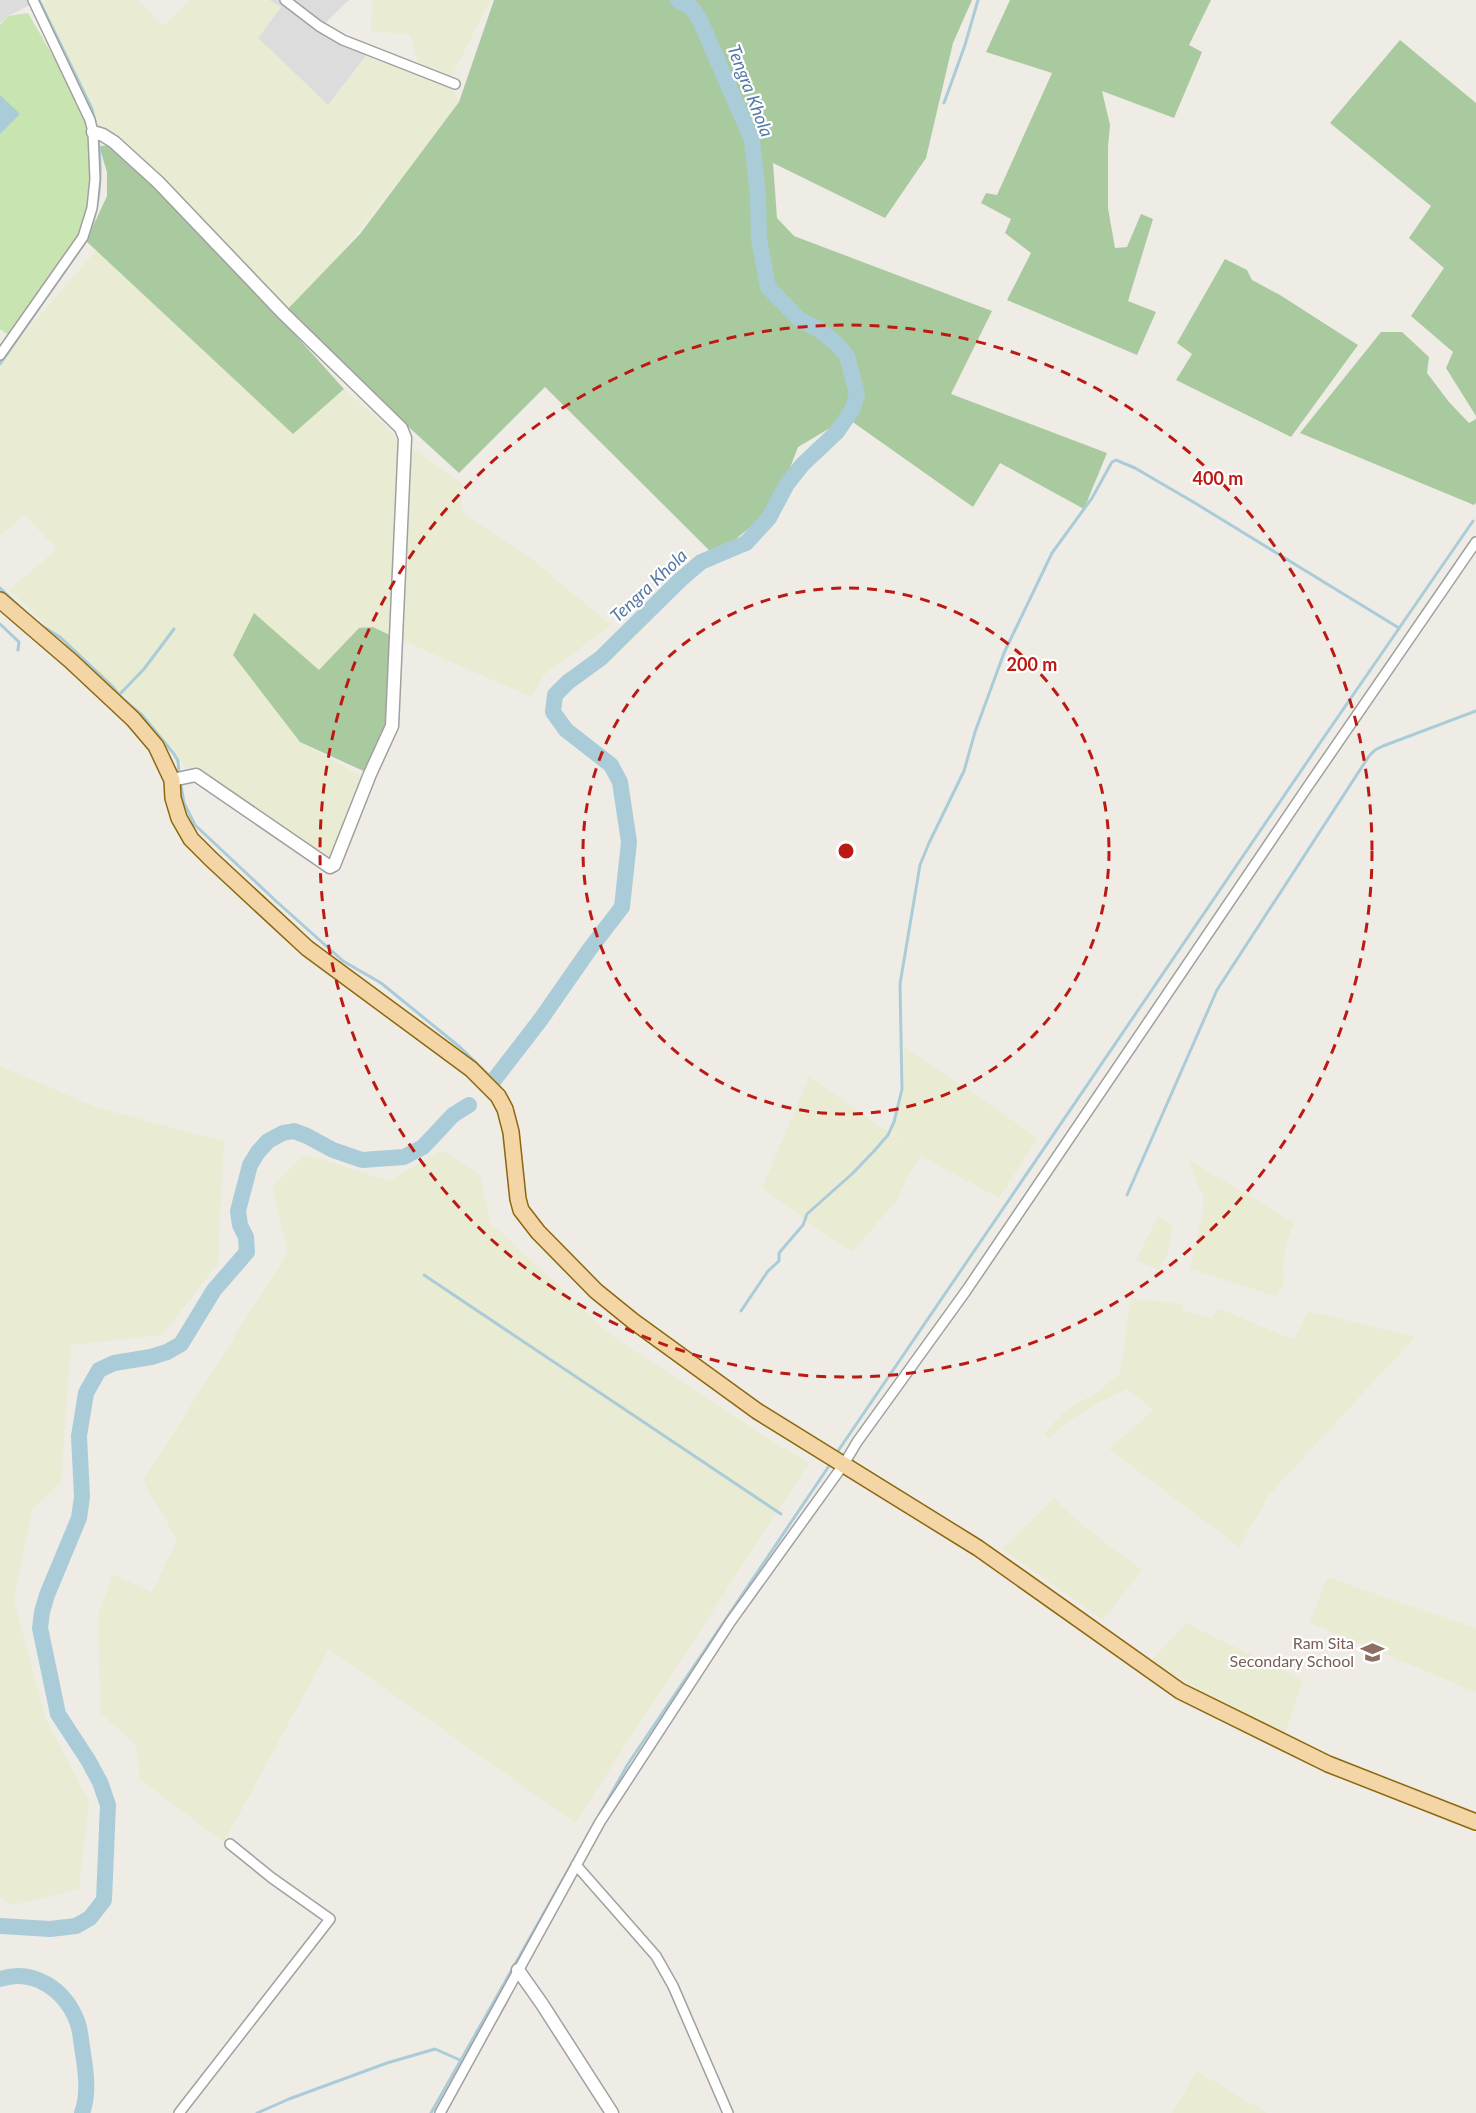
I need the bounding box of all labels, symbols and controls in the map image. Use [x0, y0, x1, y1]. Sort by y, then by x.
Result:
water label: Tengra Khola [723, 41, 779, 140]
text: 400 m [1193, 467, 1243, 489]
water label: Tengra Khola [605, 544, 691, 626]
text: 200 m [1007, 653, 1057, 675]
centre of rings [836, 841, 856, 861]
place label: Ram Sita Secondary School [1230, 1633, 1354, 1670]
school or university icon: Ram Sita Secondary School [1359, 1639, 1385, 1665]

